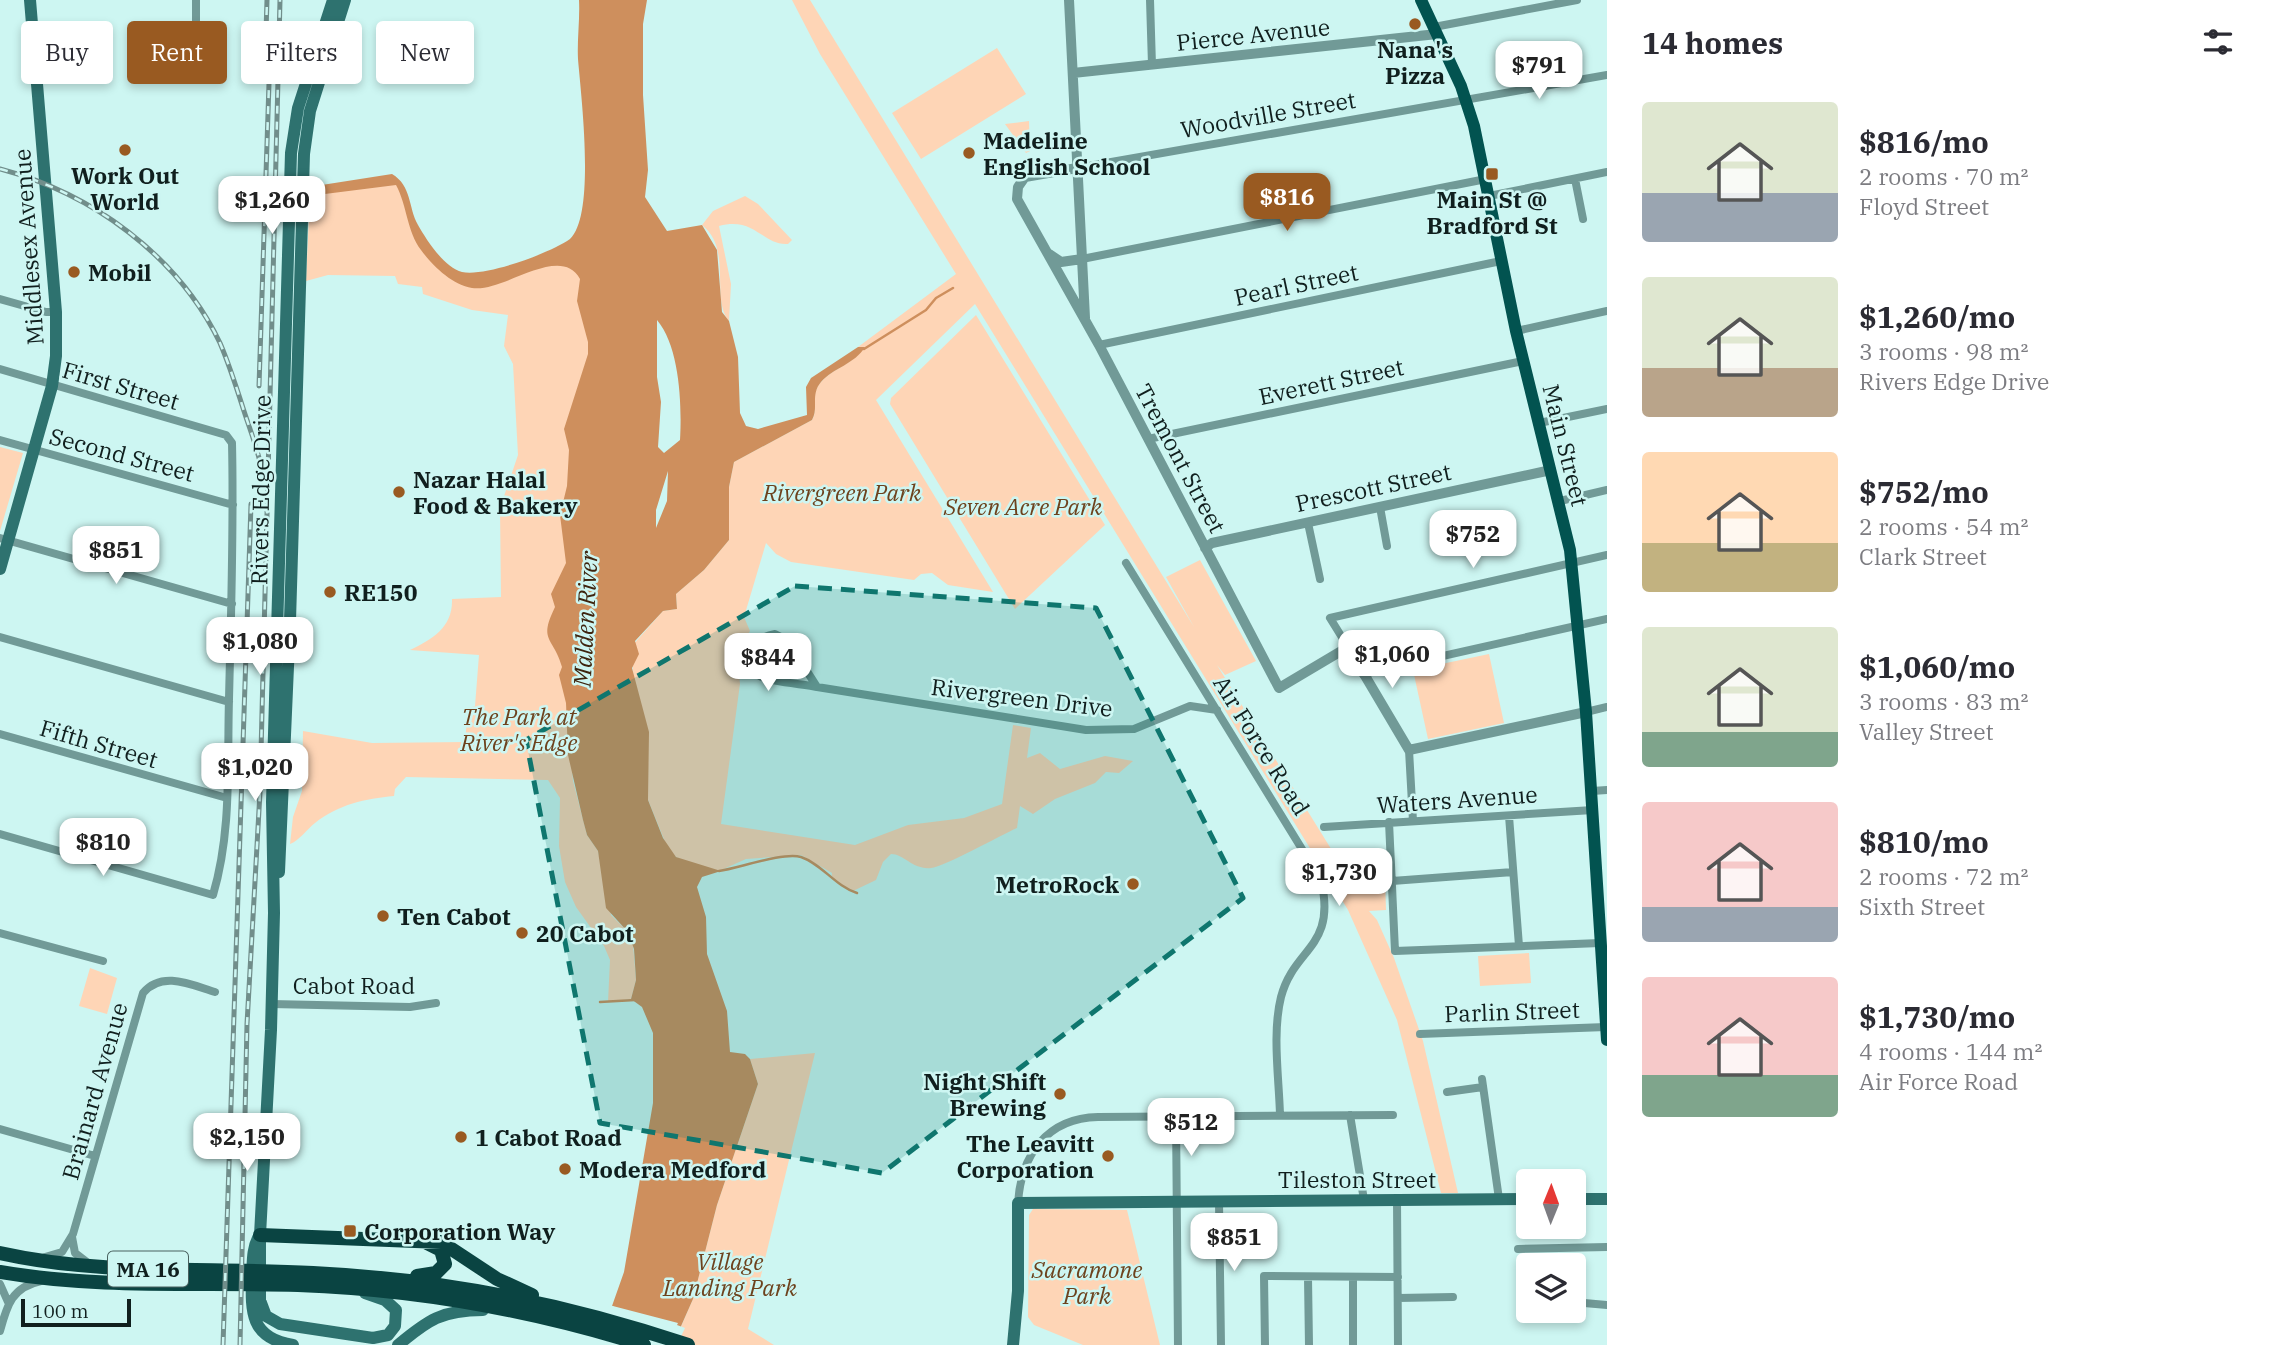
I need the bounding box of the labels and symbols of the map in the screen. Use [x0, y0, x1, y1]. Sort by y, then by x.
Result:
street label: Pierce Avenue [1175, 11, 1331, 57]
marker: Nana's Pizza [1407, 16, 1423, 32]
place label: Nana's Pizza [1377, 34, 1453, 90]
pin: $791 [1498, 42, 1580, 101]
street label: Woodville Street [1178, 84, 1358, 144]
place label: Madeline English School [983, 125, 1150, 181]
marker: Work Out World [117, 142, 133, 158]
marker: Madeline English School [961, 145, 977, 161]
street label: Middlesex Avenue [6, 148, 50, 346]
place label: Work Out World [71, 160, 179, 216]
marker: Main St @ Bradford St [1484, 166, 1500, 182]
pin: $816 [1246, 174, 1328, 233]
pin: $1,260 [215, 176, 329, 236]
place label: Main St @ Bradford St [1426, 184, 1558, 240]
street label: Pearl Street [1231, 256, 1361, 312]
place label: Mobil [88, 257, 152, 287]
marker: Mobil [66, 264, 82, 280]
street label: Everett Street [1256, 351, 1406, 411]
street label: First Street [59, 354, 183, 416]
street label: Tremont Street [1129, 378, 1233, 538]
street label: Main Street [1536, 381, 1596, 509]
street label: Rivers Edge Drive [243, 395, 277, 585]
street label: Second Street [46, 420, 198, 488]
street label: Prescott Street [1292, 456, 1454, 518]
place label: Nazar Halal Food & Bakery [413, 464, 578, 520]
park label: Rivergreen Park [762, 477, 922, 507]
marker: Nazar Halal Food & Bakery [391, 484, 407, 500]
park label: Seven Acre Park [943, 491, 1103, 521]
pin: $752 [1432, 510, 1514, 570]
pin: $851 [75, 526, 157, 586]
water label: Malden River [565, 549, 605, 689]
place label: RE150 [344, 577, 418, 607]
marker: RE150 [322, 584, 338, 600]
pin: $1,080 [203, 618, 317, 677]
pin: $1,060 [1335, 630, 1449, 690]
pin: $844 [727, 634, 809, 693]
street label: Air Force Road [1207, 669, 1317, 821]
street label: Rivergreen Drive [929, 671, 1115, 723]
park label: The Park at River's Edge [460, 701, 577, 757]
street label: Fifth Street [37, 712, 161, 774]
pin: $1,020 [198, 744, 312, 803]
street label: Waters Avenue [1376, 778, 1538, 820]
pin: $810 [62, 818, 144, 878]
pin: $1,730 [1282, 848, 1396, 908]
place label: MetroRock [996, 869, 1120, 899]
marker: MetroRock [1125, 876, 1141, 892]
place label: Ten Cabot [397, 901, 511, 931]
marker: Ten Cabot [375, 908, 391, 924]
place label: 20 Cabot [536, 918, 634, 948]
marker: 20 Cabot [514, 925, 530, 941]
street label: Cabot Road [293, 970, 415, 1000]
street label: Parlin Street [1444, 994, 1580, 1028]
street label: Brainard Avenue [54, 999, 134, 1183]
place label: Night Shift Brewing [923, 1066, 1047, 1122]
marker: Night Shift Brewing [1052, 1086, 1068, 1102]
pin: $512 [1150, 1098, 1232, 1158]
pin: $2,150 [190, 1114, 304, 1173]
place label: 1 Cabot Road [475, 1122, 622, 1152]
place label: The Leavitt Corporation [957, 1128, 1094, 1184]
marker: 1 Cabot Road [453, 1129, 469, 1145]
marker: The Leavitt Corporation [1100, 1148, 1116, 1164]
place label: Modera Medford [579, 1154, 766, 1184]
marker: Modera Medford [557, 1161, 573, 1177]
street label: Tileston Street [1278, 1164, 1436, 1194]
north arrow [1516, 1169, 1586, 1239]
pin: $851 [1193, 1214, 1275, 1273]
place label: Corporation Way [364, 1216, 555, 1246]
marker: Corporation Way [342, 1223, 358, 1239]
park label: Village Landing Park [662, 1246, 798, 1302]
road number: MA 16 [108, 1252, 188, 1286]
park label: Sacramone Park [1030, 1254, 1143, 1310]
scale bar [21, 1296, 131, 1328]

